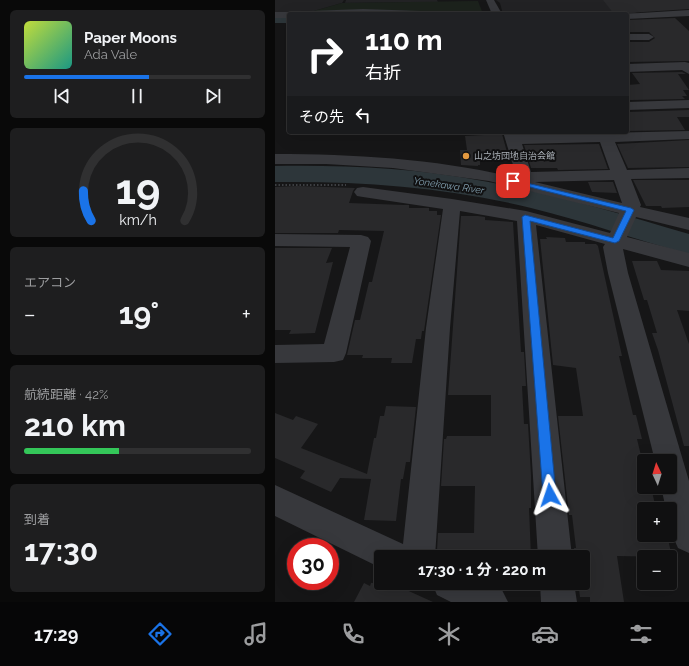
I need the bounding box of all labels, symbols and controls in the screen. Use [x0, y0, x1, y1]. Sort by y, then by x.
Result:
text: 110 m [365, 24, 443, 57]
icon: right [299, 28, 351, 80]
text: Paper Moons [84, 29, 177, 47]
text: Ada Vale [84, 47, 137, 62]
text: 右折 [365, 62, 401, 83]
icon: previous [51, 85, 73, 107]
icon: pause [126, 85, 148, 107]
icon: next [202, 85, 224, 107]
icon: left [352, 104, 374, 126]
text: その先 [299, 108, 344, 126]
marker: 山之坊団地自治会館 [461, 151, 471, 161]
place label: 山之坊団地自治会館 [474, 151, 555, 161]
text: 19 [115, 164, 160, 213]
pin [496, 164, 530, 198]
icon: arrive [502, 170, 524, 192]
water label: Yonekawa River [413, 175, 485, 196]
text: km/h [119, 211, 156, 227]
text: エアコン [24, 275, 76, 290]
text: 19° [119, 296, 159, 331]
text: − [24, 301, 36, 327]
text: + [242, 301, 251, 327]
text: 航続距離 · 42% [24, 387, 108, 402]
text: 210 km [24, 408, 126, 443]
north arrow [637, 454, 677, 494]
map controls [637, 454, 677, 590]
position arrow [529, 474, 571, 516]
button: + [637, 502, 677, 542]
text: 到着 [24, 512, 50, 527]
text: 17:30 [24, 533, 98, 568]
speed limit sign: 30 [287, 538, 339, 590]
button: − [637, 550, 677, 590]
text: 17:30 · 1 分 · 220 m [418, 561, 546, 579]
icon: directions [146, 620, 174, 648]
icon: music [242, 620, 270, 648]
icon: phone [339, 620, 367, 648]
icon: climate [435, 620, 463, 648]
icon: car [531, 620, 559, 648]
icon: filters [627, 620, 655, 648]
text: 17:29 [34, 624, 78, 645]

